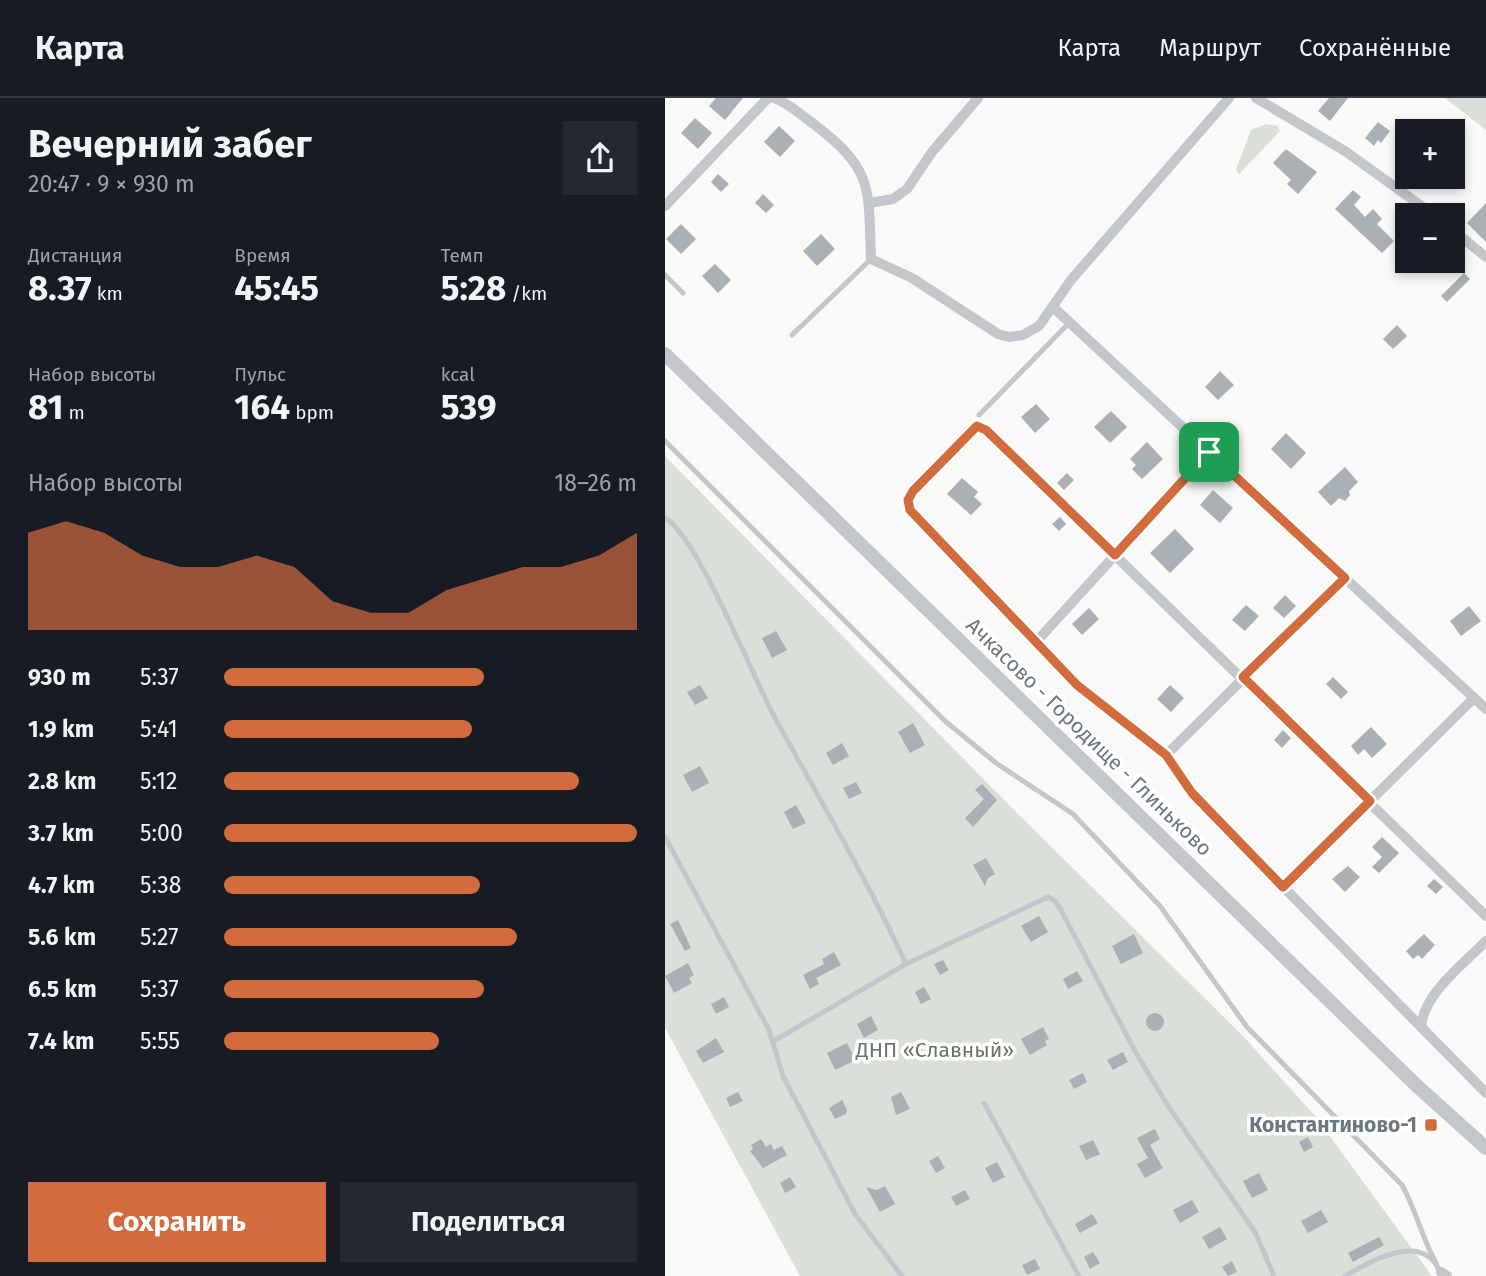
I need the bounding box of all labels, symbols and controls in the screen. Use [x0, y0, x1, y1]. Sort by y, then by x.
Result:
text: Карта [35, 28, 125, 68]
text: Карта [1058, 34, 1121, 62]
text: Маршрут [1159, 34, 1261, 62]
text: Сохранённые [1299, 34, 1451, 62]
map controls [1395, 119, 1465, 273]
button: + [1395, 119, 1465, 189]
text: Вечерний забег [28, 121, 312, 167]
button: share [563, 121, 637, 195]
text: 20:47 · 9 × 930 m [28, 170, 195, 198]
button: − [1395, 203, 1465, 273]
text: Дистанция [28, 244, 123, 267]
text: Время [234, 244, 291, 267]
text: Темп [441, 244, 484, 267]
text: 8.37 [28, 267, 92, 309]
text: 45:45 [234, 267, 319, 309]
text: 5:28 [441, 267, 506, 309]
text: km [92, 282, 123, 305]
text: /km [506, 282, 547, 305]
text: Набор высоты [28, 363, 156, 386]
text: Пульс [234, 363, 286, 386]
text: kcal [441, 363, 475, 386]
text: 81 [28, 386, 64, 428]
text: 164 [234, 386, 290, 428]
text: 539 [441, 386, 497, 428]
text: m [64, 401, 85, 424]
text: bpm [290, 401, 334, 424]
pin [1179, 422, 1239, 482]
icon: arrive [1190, 433, 1228, 471]
text: Набор высоты [28, 469, 183, 497]
text: 18–26 m [554, 469, 637, 497]
street label: Ачкасово - Городище - Глиньково [961, 612, 1217, 862]
text: 930 m [28, 663, 91, 691]
text: 5:37 [140, 663, 179, 691]
text: 1.9 km [28, 715, 94, 743]
text: 5:41 [140, 715, 178, 743]
text: 2.8 km [28, 767, 96, 795]
text: 5:12 [140, 767, 177, 795]
text: 3.7 km [28, 819, 94, 847]
text: 5:00 [140, 819, 183, 847]
text: 4.7 km [28, 871, 95, 899]
text: 5:38 [140, 871, 181, 899]
text: 5.6 km [28, 923, 96, 951]
text: 5:27 [140, 923, 178, 951]
text: 6.5 km [28, 975, 97, 1003]
text: 5:37 [140, 975, 179, 1003]
text: 7.4 km [28, 1027, 94, 1055]
text: 5:55 [140, 1027, 180, 1055]
park label: ДНП «Славный» [855, 1037, 1014, 1063]
place label: Константиново-1 [1249, 1112, 1417, 1138]
marker: Константиново-1 [1423, 1117, 1439, 1133]
button: Сохранить [28, 1182, 326, 1262]
button: Поделиться [340, 1182, 637, 1262]

